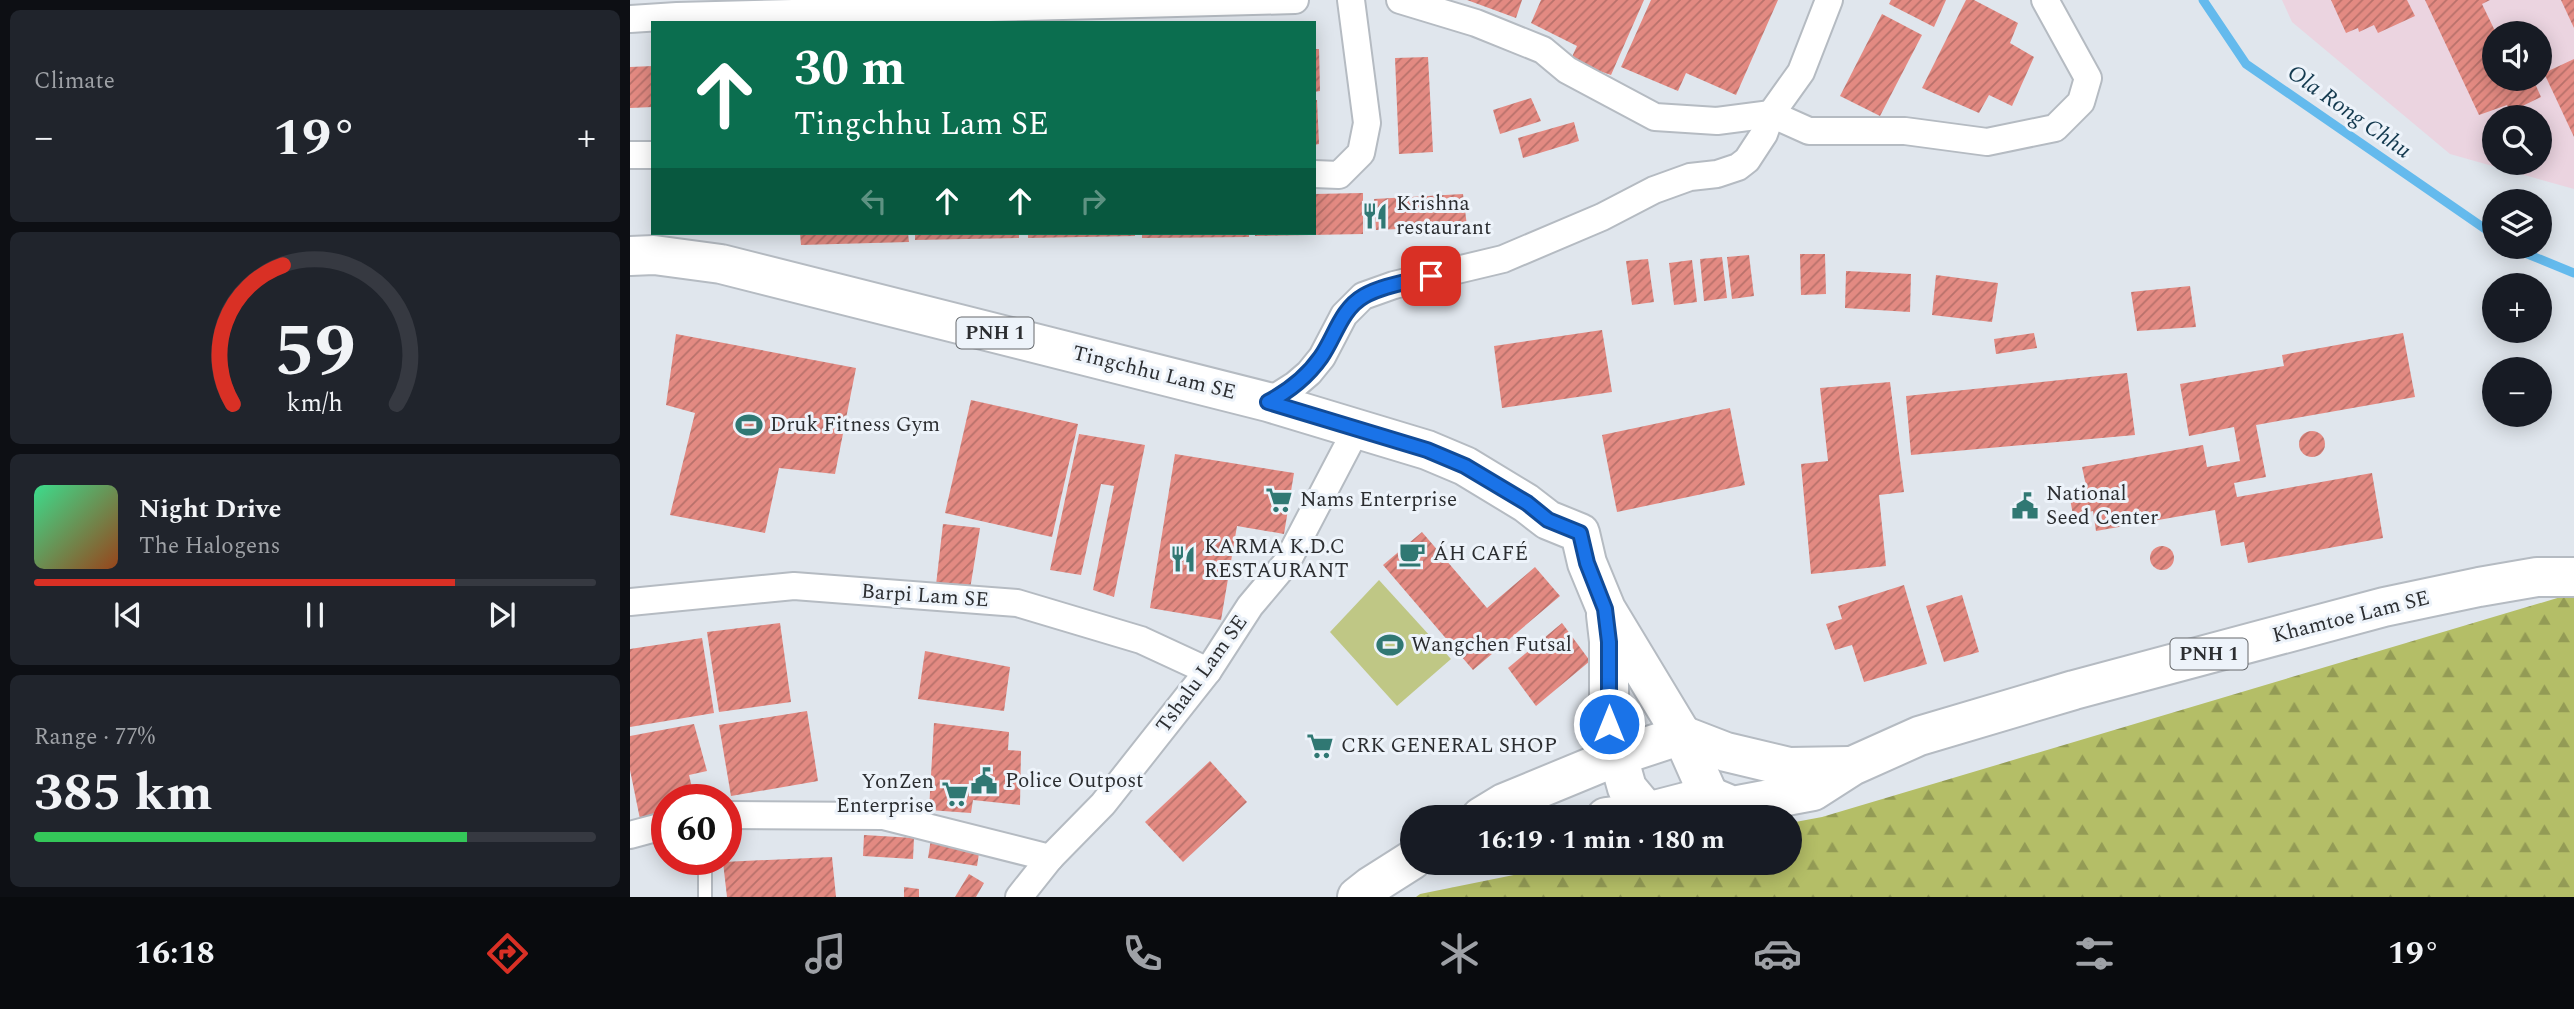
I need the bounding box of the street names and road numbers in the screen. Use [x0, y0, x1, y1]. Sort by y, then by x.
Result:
road number: PNH 1 [956, 318, 1034, 348]
street label: Tingchhu Lam SE [1069, 337, 1239, 409]
street label: Barpi Lam SE [860, 576, 990, 616]
street label: Khamtoe Lam SE [2269, 582, 2433, 652]
street label: Tshalu Lam SE [1148, 608, 1256, 740]
road number: PNH 1 [2170, 638, 2248, 670]

